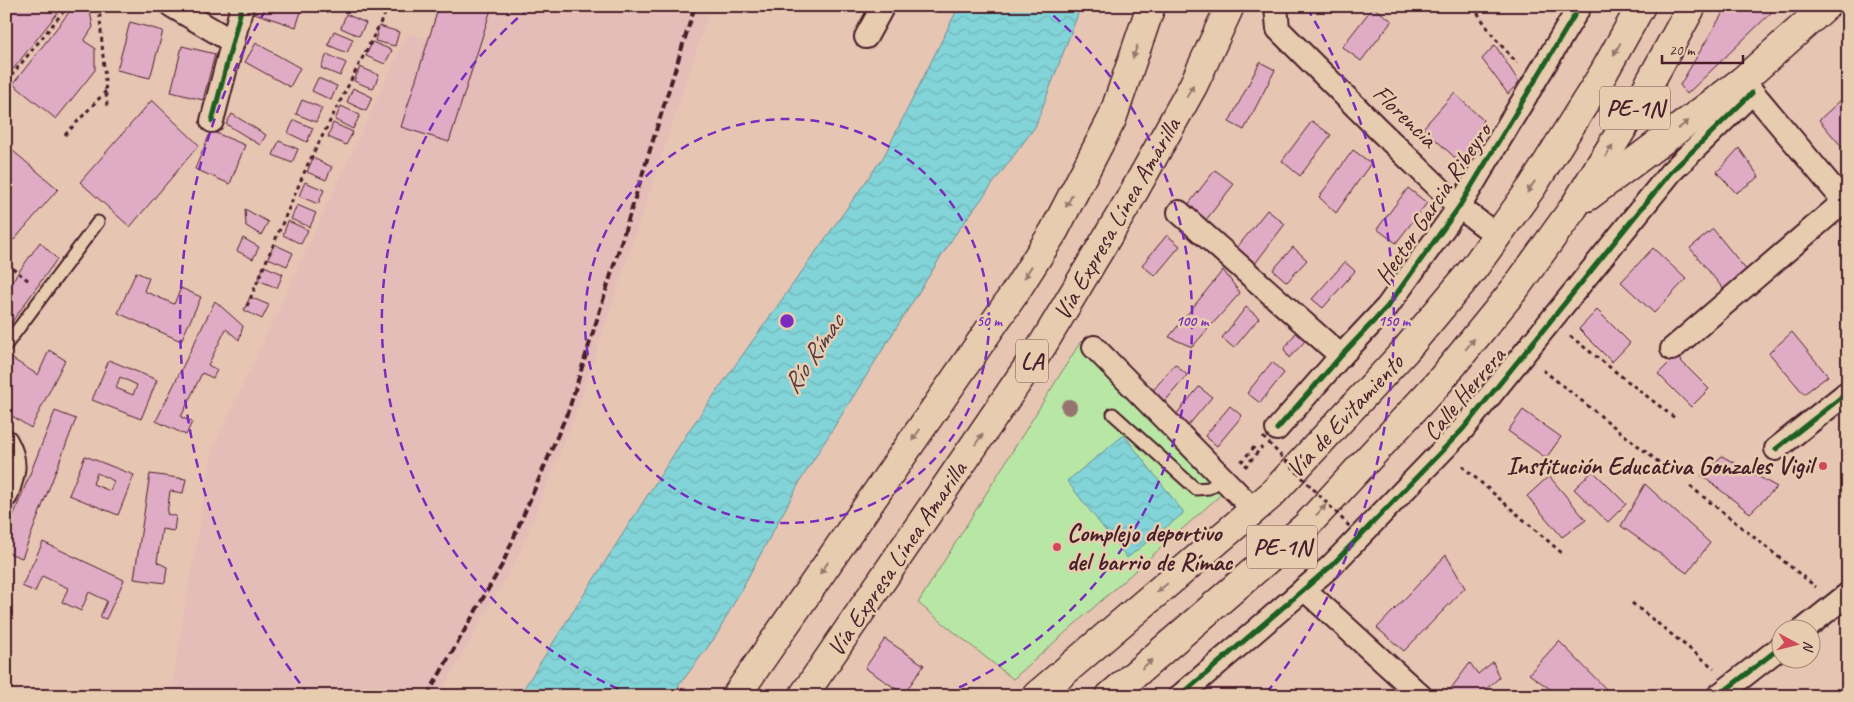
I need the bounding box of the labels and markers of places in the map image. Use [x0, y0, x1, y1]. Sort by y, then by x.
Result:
centre of rings [778, 312, 796, 330]
place label: Institución Educativa Gonzales Vigil [1506, 450, 1818, 482]
marker: Institución Educativa Gonzales Vigil [1817, 460, 1829, 472]
place label: Complejo deportivo del barrio de Rímac [1067, 517, 1233, 578]
marker: Complejo deportivo del barrio de Rímac [1051, 541, 1063, 553]

